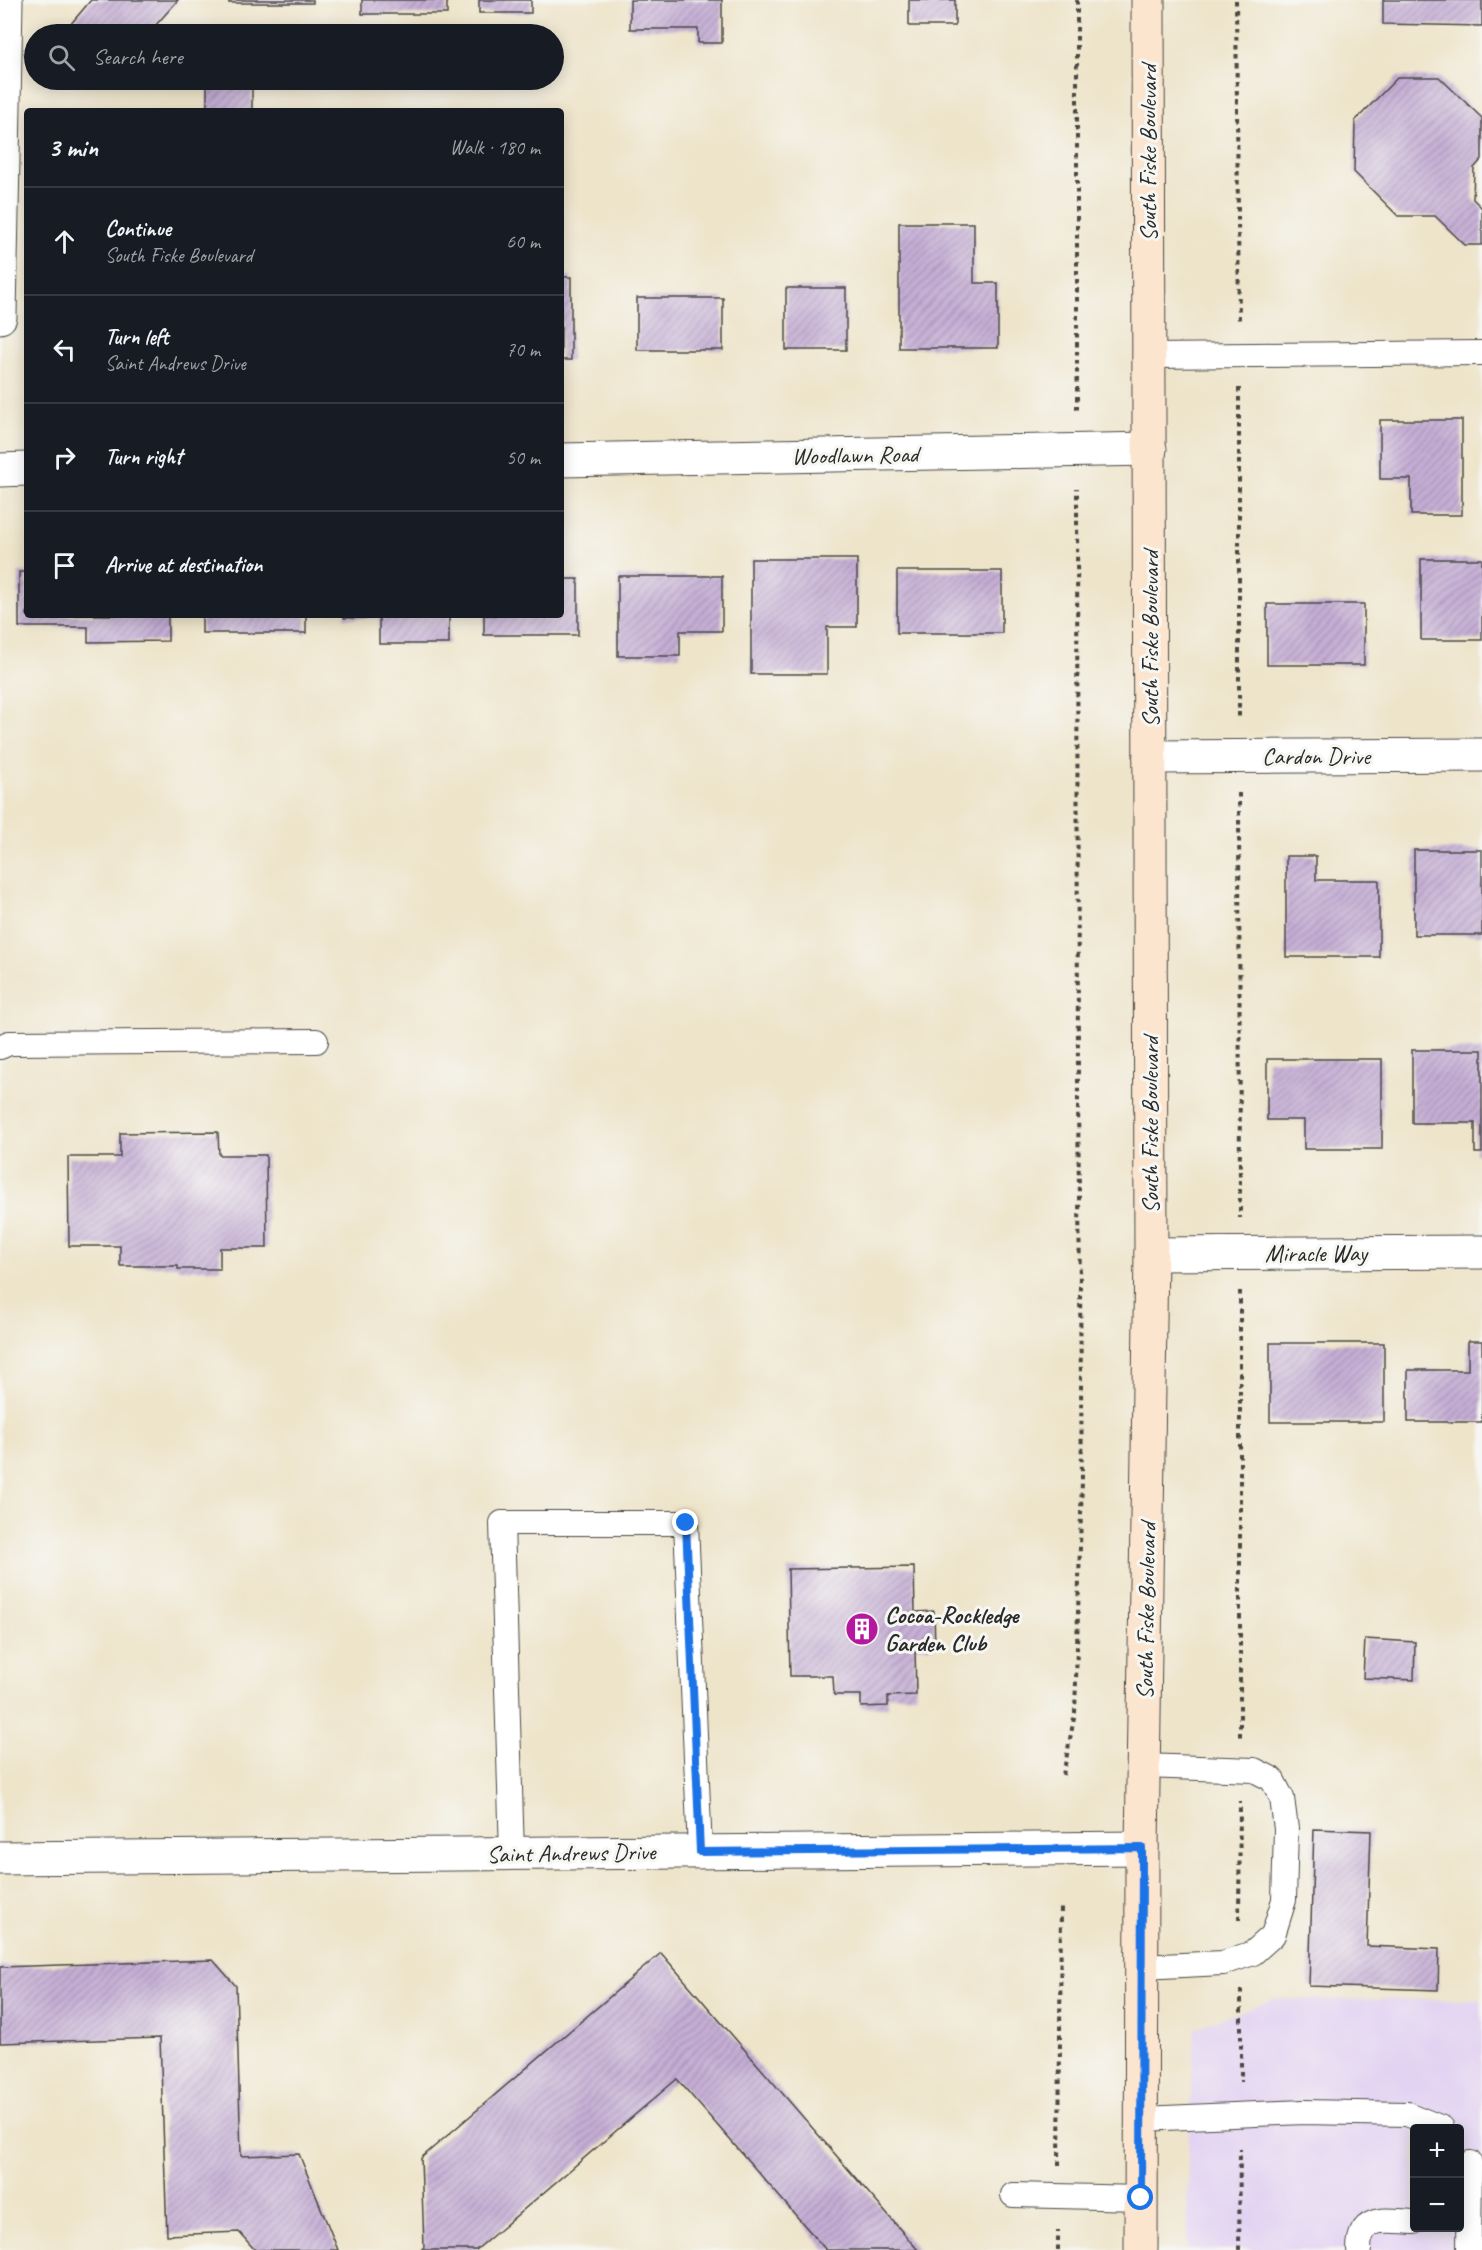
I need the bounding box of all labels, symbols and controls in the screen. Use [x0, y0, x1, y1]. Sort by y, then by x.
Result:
search box [24, 24, 564, 90]
icon: search [45, 41, 78, 74]
text: Search here [93, 43, 183, 71]
street label: South Fiske Boulevard [1133, 61, 1163, 242]
text: 3 min [48, 131, 98, 164]
text: Walk · 180 m [450, 135, 540, 160]
text: Continue [105, 215, 171, 243]
icon: ahead [48, 225, 81, 258]
text: 60 m [506, 229, 540, 254]
text: South Fiske Boulevard [105, 243, 253, 268]
text: Turn left [105, 323, 169, 351]
icon: left [48, 333, 81, 366]
text: 70 m [506, 337, 540, 362]
text: Saint Andrews Drive [105, 351, 246, 376]
street label: Woodlawn Road [791, 439, 922, 471]
icon: right [48, 441, 81, 474]
text: Turn right [105, 443, 182, 471]
text: 50 m [506, 445, 540, 470]
street label: South Fiske Boulevard [1135, 547, 1165, 728]
icon: arrive [48, 549, 81, 582]
text: Arrive at destination [105, 551, 262, 579]
street label: Cardon Drive [1262, 741, 1372, 771]
street label: South Fiske Boulevard [1135, 1033, 1165, 1214]
street label: Miracle Way [1265, 1238, 1369, 1268]
route end [672, 1509, 698, 1535]
street label: South Fiske Boulevard [1129, 1519, 1163, 1700]
place label: Cocoa-Rockledge Garden Club [885, 1600, 1020, 1658]
building icon: Cocoa-Rockledge Garden Club [844, 1611, 880, 1647]
street label: Saint Andrews Drive [486, 1836, 658, 1869]
map controls [1410, 2124, 1464, 2232]
button: + [1410, 2124, 1464, 2178]
button: − [1410, 2178, 1464, 2232]
route start [1127, 2184, 1153, 2210]

